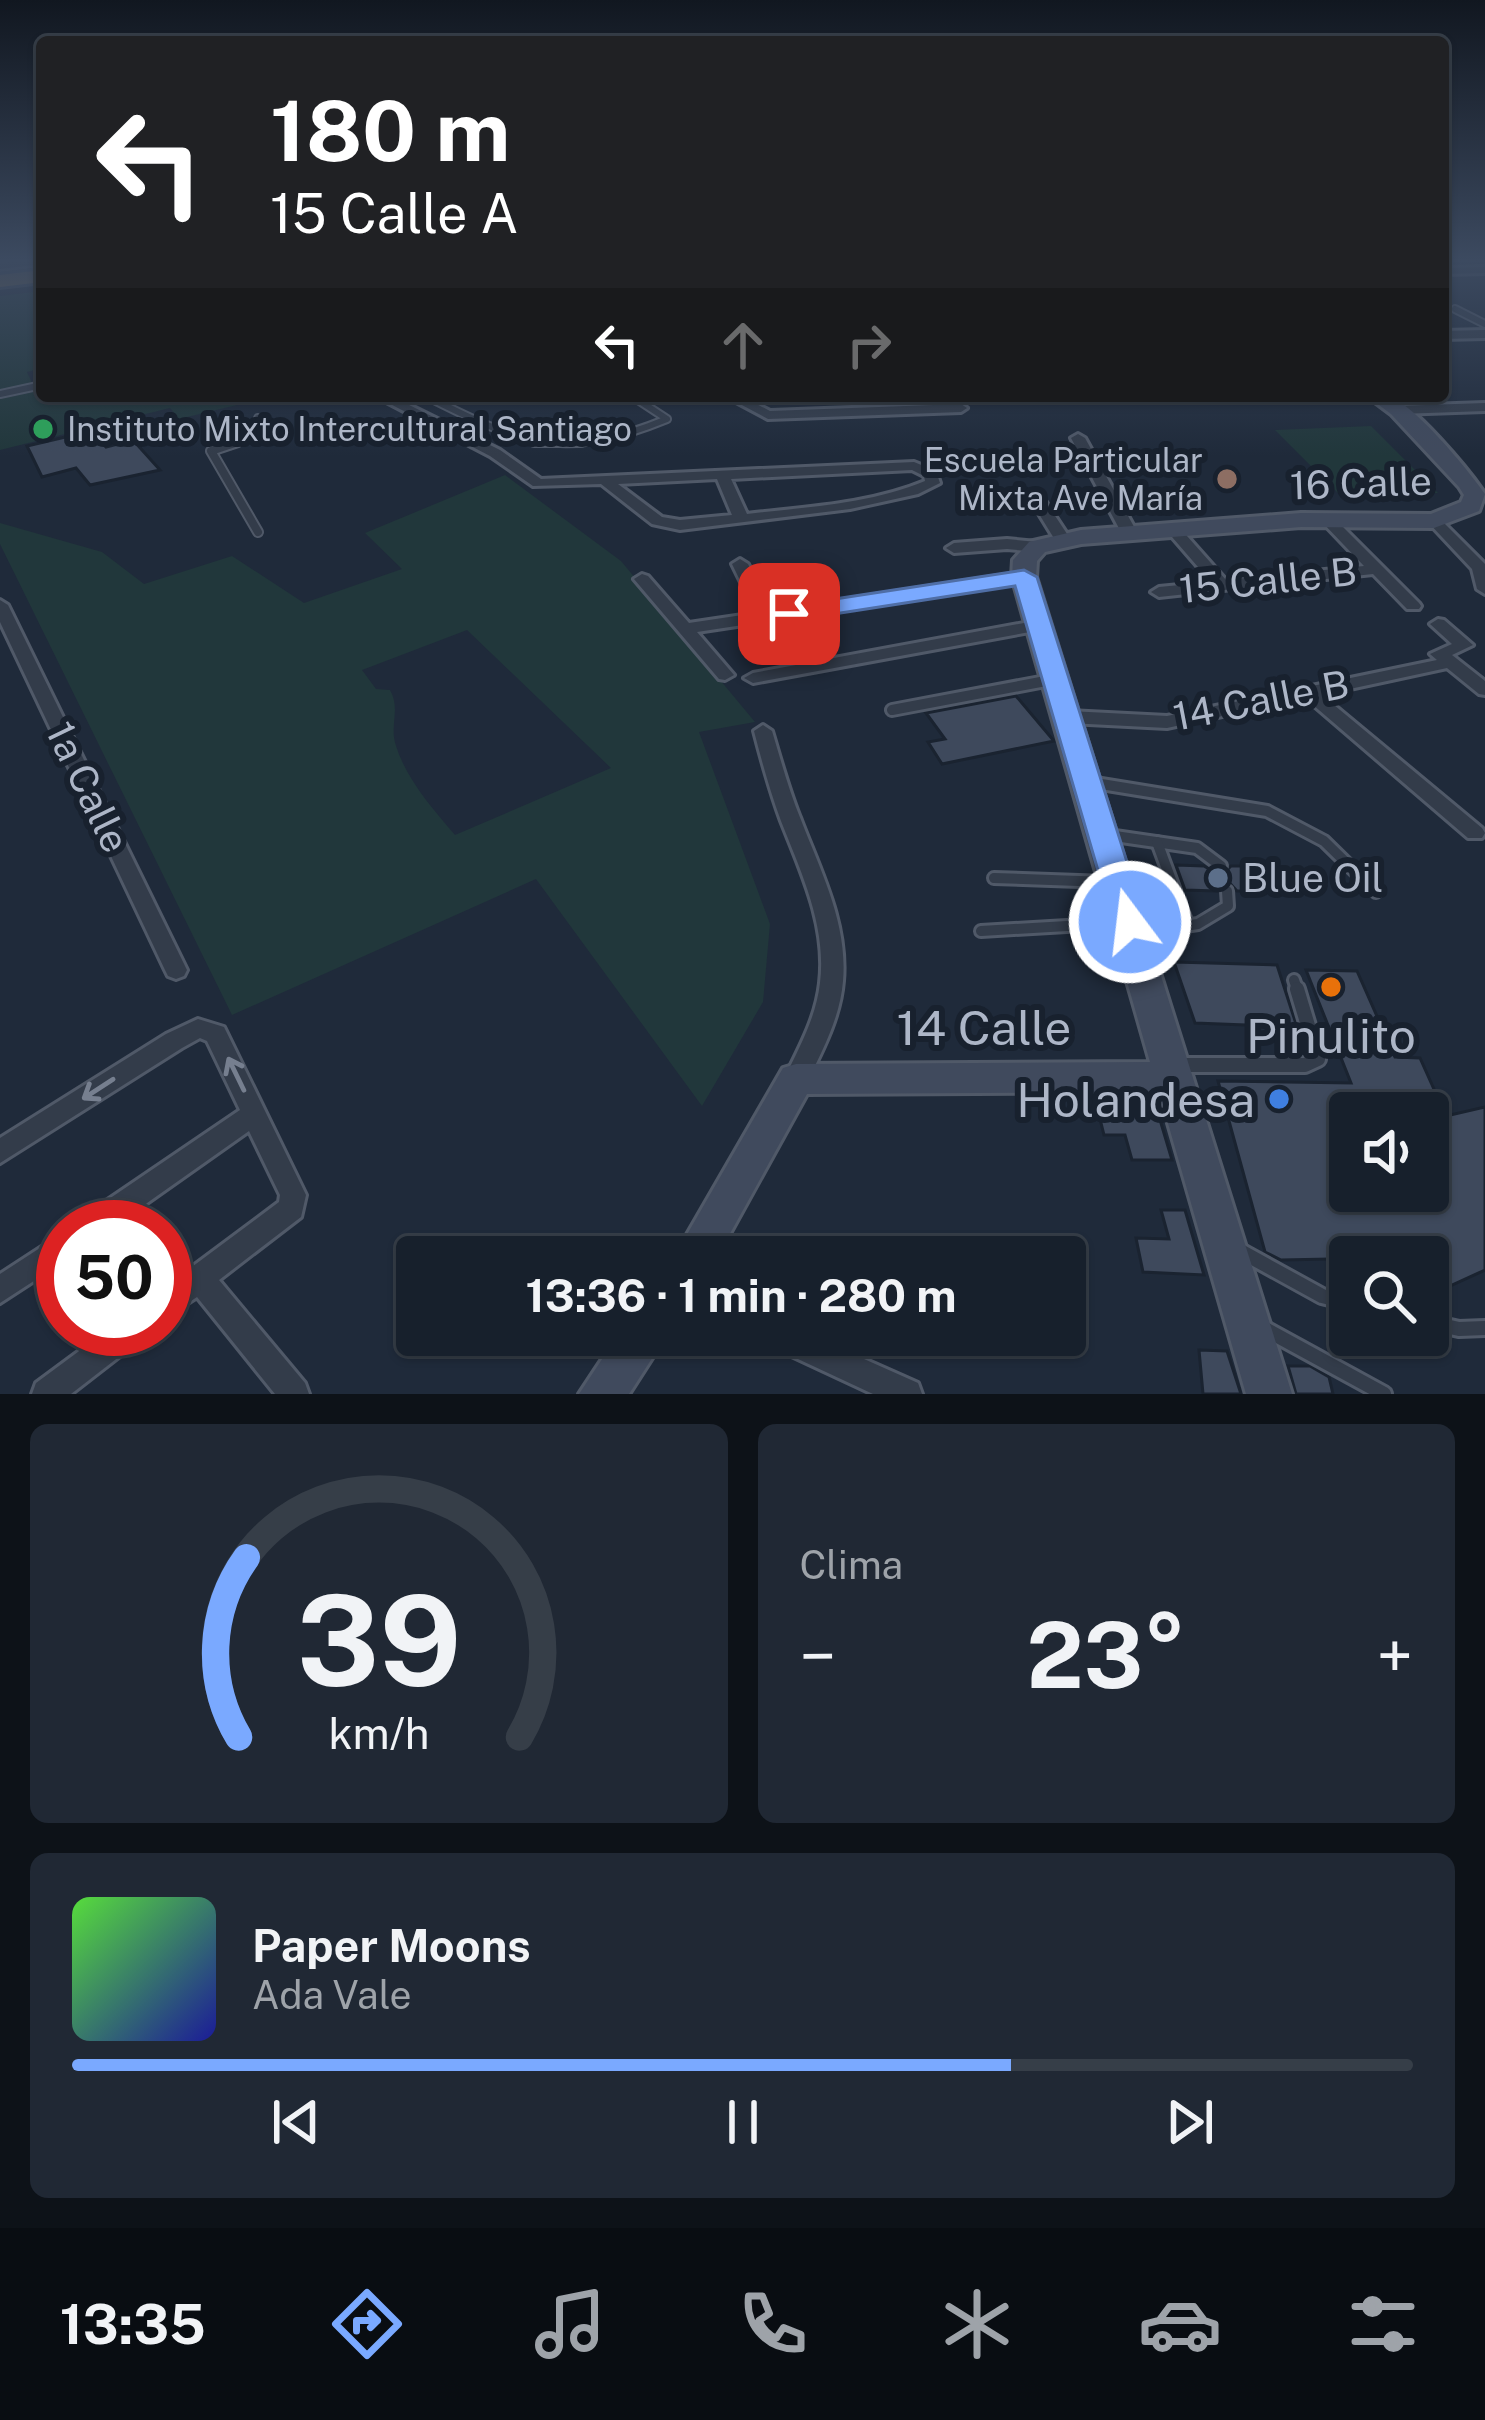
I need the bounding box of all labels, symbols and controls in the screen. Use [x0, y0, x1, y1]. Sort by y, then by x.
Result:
text: 180 m [270, 81, 510, 180]
icon: left [72, 84, 228, 240]
text: 15 Calle A [270, 182, 519, 245]
icon: left [584, 312, 650, 378]
icon: ahead [710, 312, 776, 378]
icon: right [836, 312, 902, 378]
place label: Instituto Mixto Intercultural Santiago [67, 410, 632, 448]
marker: Instituto Mixto Intercultural Santiago [30, 416, 56, 442]
place label: Escuela Particular Mixta Ave María [924, 441, 1203, 517]
street label: 16 Calle [1289, 458, 1433, 508]
marker: Escuela Particular Mixta Ave María [1214, 466, 1240, 492]
street label: 15 Calle B [1177, 548, 1359, 612]
pin [738, 563, 840, 665]
icon: arrive [756, 581, 822, 647]
street label: 14 Calle B [1169, 660, 1353, 740]
street label: 1a Calle [37, 714, 139, 860]
place label: Blue Oil [1242, 855, 1383, 901]
position arrow [1067, 859, 1193, 985]
marker: Blue Oil [1205, 865, 1231, 891]
marker: Pinulito [1318, 974, 1344, 1000]
street label: 14 Calle [897, 999, 1071, 1056]
place label: Pinulito [1246, 1007, 1416, 1064]
one-way arrow [223, 1057, 246, 1092]
place label: Holandesa [1016, 1071, 1255, 1128]
one-way arrow [82, 1077, 116, 1101]
marker: Holandesa [1266, 1086, 1292, 1112]
map controls [1329, 1092, 1449, 1356]
button: sound [1329, 1092, 1449, 1212]
speed limit sign: 50 [36, 1200, 192, 1356]
button: search [1329, 1236, 1449, 1356]
text: 13:36 · 1 min · 280 m [525, 1269, 957, 1322]
text: Clima [800, 1542, 903, 1588]
text: 39 [296, 1567, 461, 1714]
text: 23° [1026, 1602, 1186, 1708]
text: − [800, 1617, 836, 1695]
text: + [1376, 1617, 1413, 1695]
text: km/h [328, 1707, 429, 1758]
text: Paper Moons [252, 1919, 531, 1972]
text: Ada Vale [252, 1972, 412, 2018]
icon: previous [263, 2089, 329, 2155]
icon: pause [710, 2089, 776, 2155]
icon: next [1157, 2089, 1223, 2155]
icon: directions [325, 2282, 409, 2366]
icon: music [528, 2282, 612, 2366]
icon: phone [731, 2282, 815, 2366]
icon: climate [935, 2282, 1019, 2366]
icon: car [1138, 2282, 1222, 2366]
icon: filters [1341, 2282, 1425, 2366]
text: 13:35 [60, 2293, 206, 2356]

